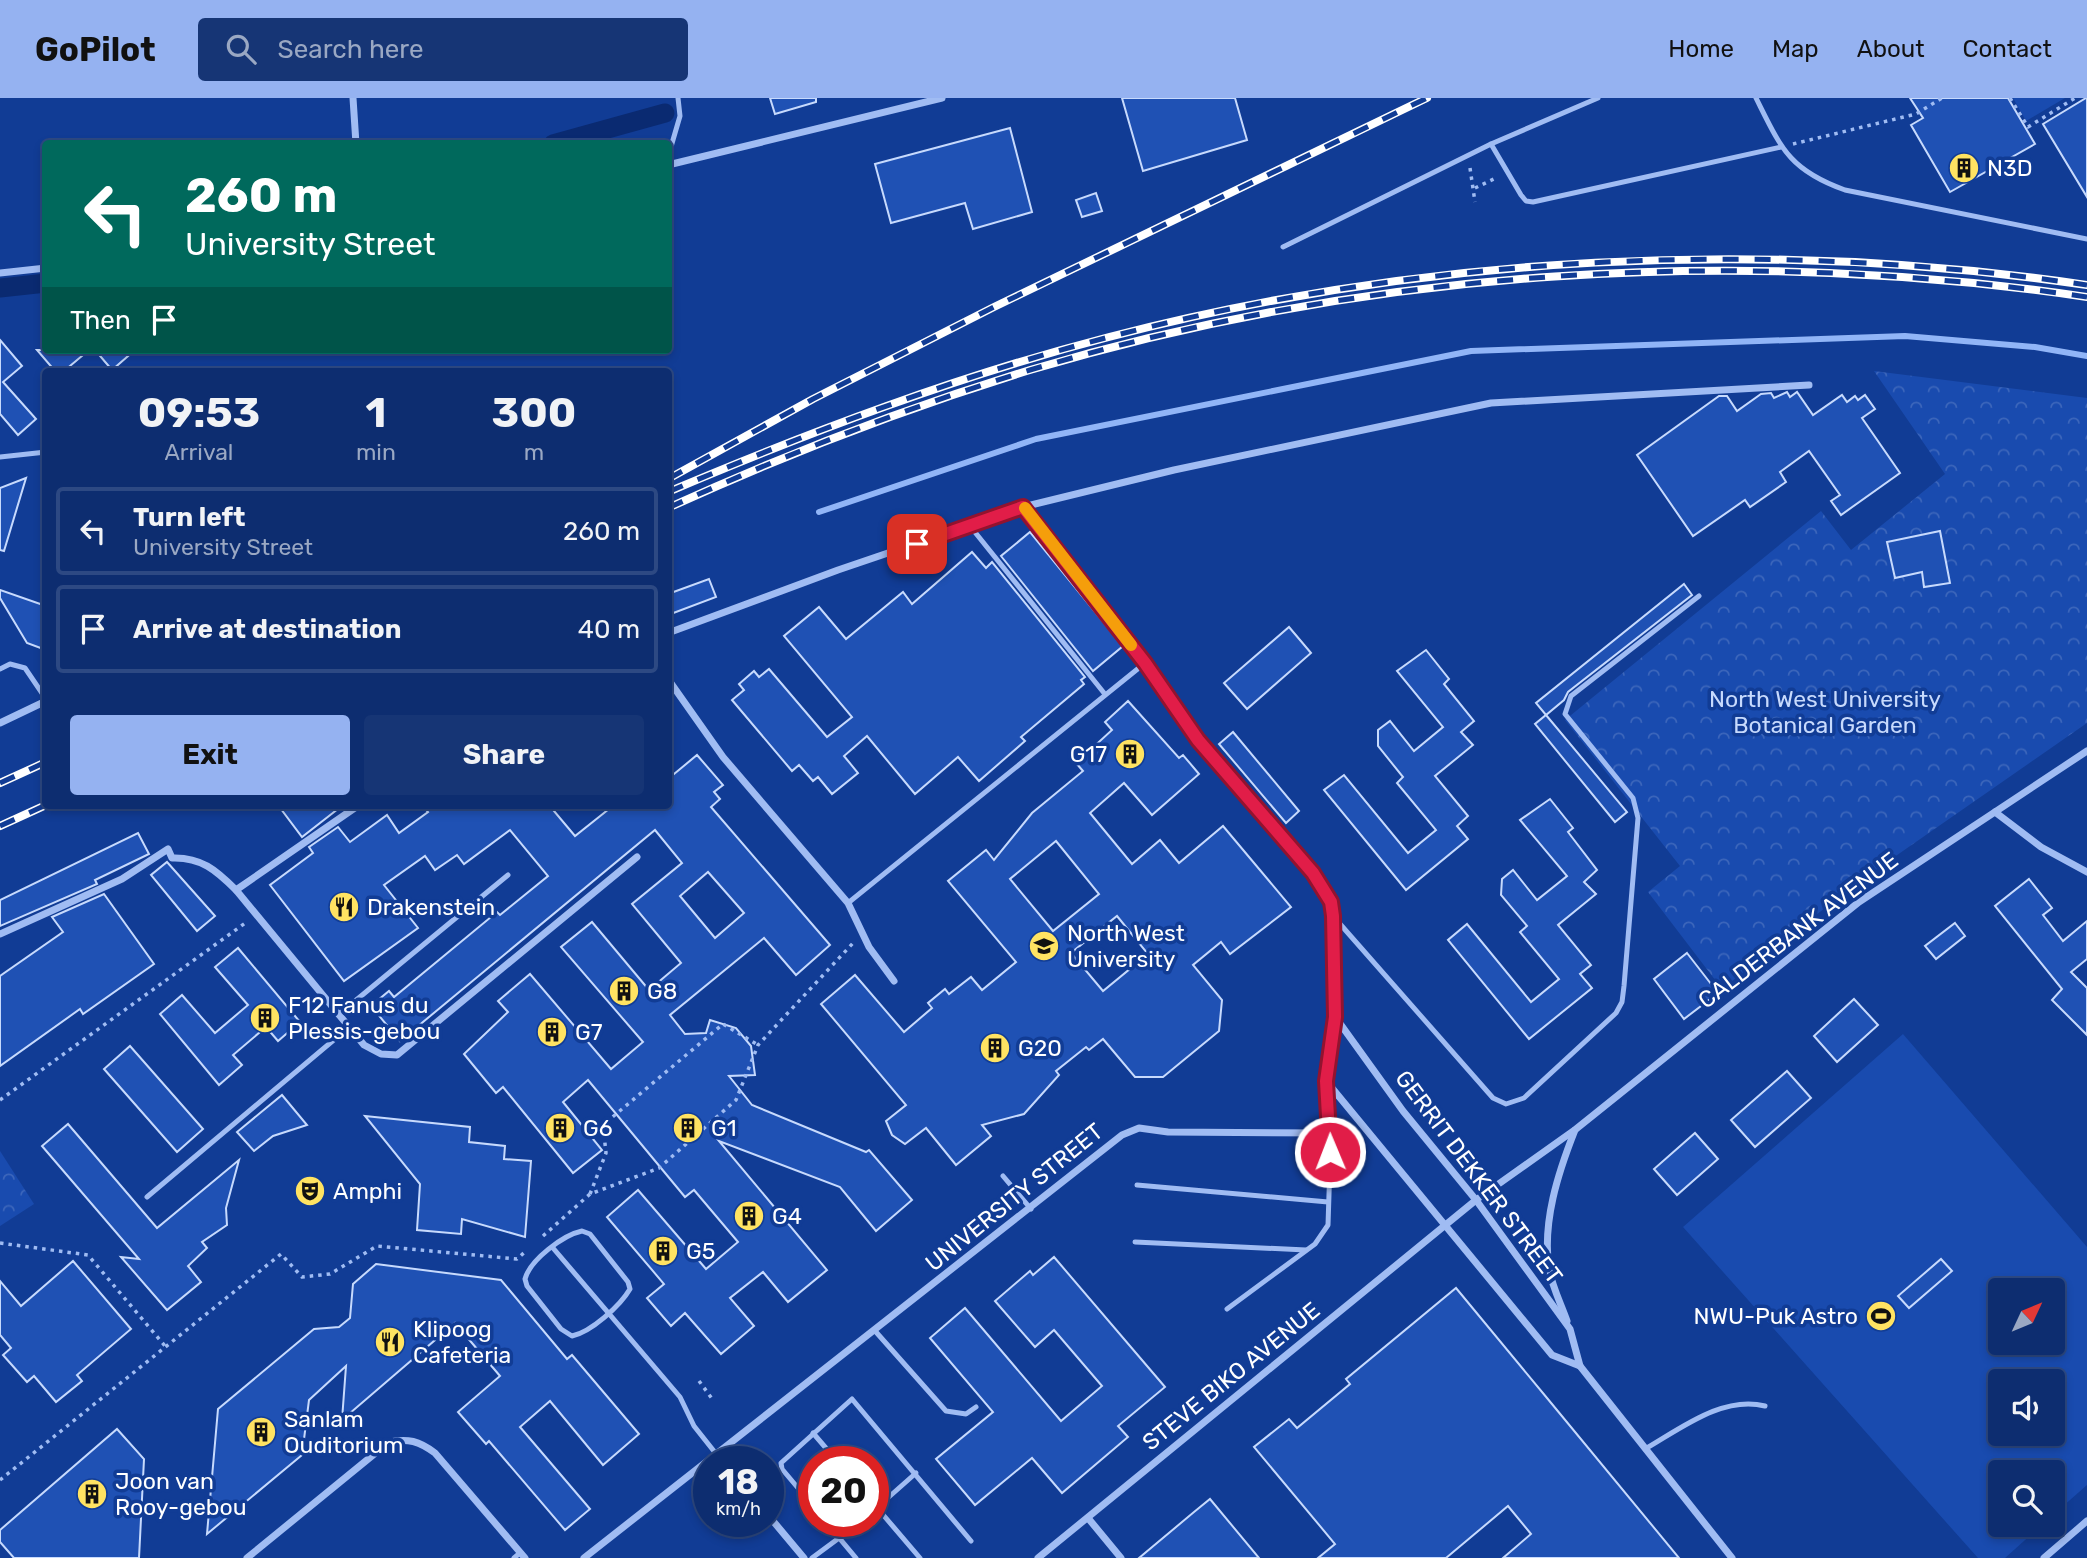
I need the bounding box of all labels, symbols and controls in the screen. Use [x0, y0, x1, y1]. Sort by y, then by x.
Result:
search box [198, 18, 688, 81]
text: GoPilot [35, 30, 156, 69]
icon: search [222, 30, 260, 68]
text: Search here [278, 34, 423, 65]
text: Home [1668, 35, 1734, 63]
text: Map [1772, 35, 1819, 63]
text: About [1857, 35, 1925, 63]
text: Contact [1963, 35, 2052, 63]
building icon: N3D [1947, 151, 1981, 185]
place label: N3D [1987, 154, 2033, 182]
text: 260 m [185, 166, 337, 224]
icon: left [70, 168, 161, 259]
text: University Street [185, 225, 436, 263]
icon: arrive [145, 301, 183, 339]
text: Then [70, 305, 131, 336]
text: 09:53 [138, 388, 260, 438]
text: 1 [365, 388, 386, 438]
text: 300 [491, 388, 576, 438]
text: Arrival [164, 438, 233, 466]
text: min [356, 438, 396, 466]
text: m [524, 438, 544, 466]
text: Turn left [133, 502, 245, 533]
icon: left [74, 512, 112, 550]
pin [887, 514, 947, 574]
text: 260 m [563, 516, 640, 547]
icon: arrive [898, 525, 936, 563]
text: University Street [133, 533, 313, 561]
icon: arrive [74, 610, 112, 648]
text: Arrive at destination [133, 614, 401, 645]
text: 40 m [578, 614, 640, 645]
park label: North West University Botanical Garden [1709, 685, 1941, 739]
button: Exit [70, 715, 350, 795]
button: Share [364, 715, 644, 795]
building icon: G17 [1113, 737, 1147, 771]
place label: G17 [1070, 740, 1107, 768]
street label: CALDERBANK AVENUE [1693, 846, 1903, 1014]
restaurant icon: Drakenstein [327, 890, 361, 924]
place label: Drakenstein [367, 893, 495, 921]
place label: North West University [1067, 919, 1185, 973]
school or university icon: North West University [1027, 929, 1061, 963]
building icon: G8 [607, 974, 641, 1008]
place label: G8 [647, 977, 677, 1005]
place label: F12 Fanus du Plessis-gebou [288, 991, 440, 1045]
building icon: F12 Fanus du Plessis-gebou [248, 1001, 282, 1035]
building icon: G7 [535, 1015, 569, 1049]
place label: G7 [575, 1018, 603, 1046]
building icon: G20 [978, 1031, 1012, 1065]
place label: G20 [1018, 1034, 1062, 1062]
street label: GERRIT DEKKER STREET [1390, 1065, 1568, 1289]
building icon: G6 [543, 1111, 577, 1145]
building icon: G1 [671, 1111, 705, 1145]
place label: G6 [583, 1114, 613, 1142]
place label: G1 [711, 1114, 737, 1142]
position arrow [1293, 1115, 1367, 1189]
street label: UNIVERSITY STREET [920, 1117, 1108, 1277]
theatre icon: Amphi [293, 1174, 327, 1208]
place label: Amphi [333, 1177, 402, 1205]
building icon: G4 [732, 1199, 766, 1233]
place label: G4 [772, 1202, 802, 1230]
building icon: G5 [646, 1234, 680, 1268]
place label: G5 [686, 1237, 715, 1265]
north arrow [1988, 1278, 2065, 1354]
map controls [1988, 1278, 2065, 1537]
street label: STEVE BIKO AVENUE [1137, 1296, 1325, 1456]
sports icon: NWU-Puk Astro [1864, 1299, 1898, 1333]
place label: NWU-Puk Astro [1694, 1302, 1858, 1330]
place label: Klipoog Cafeteria [413, 1315, 511, 1369]
restaurant icon: Klipoog Cafeteria [373, 1325, 407, 1359]
button: sound [1988, 1369, 2065, 1446]
place label: Sanlam Ouditorium [284, 1405, 403, 1459]
building icon: Sanlam Ouditorium [244, 1415, 278, 1449]
speed limit sign: 20 [798, 1446, 889, 1537]
button: search [1988, 1460, 2065, 1537]
text: 18 [718, 1461, 759, 1503]
place label: Joon van Rooy-gebou [115, 1467, 247, 1521]
building icon: Joon van Rooy-gebou [75, 1477, 109, 1511]
text: km/h [716, 1498, 761, 1520]

